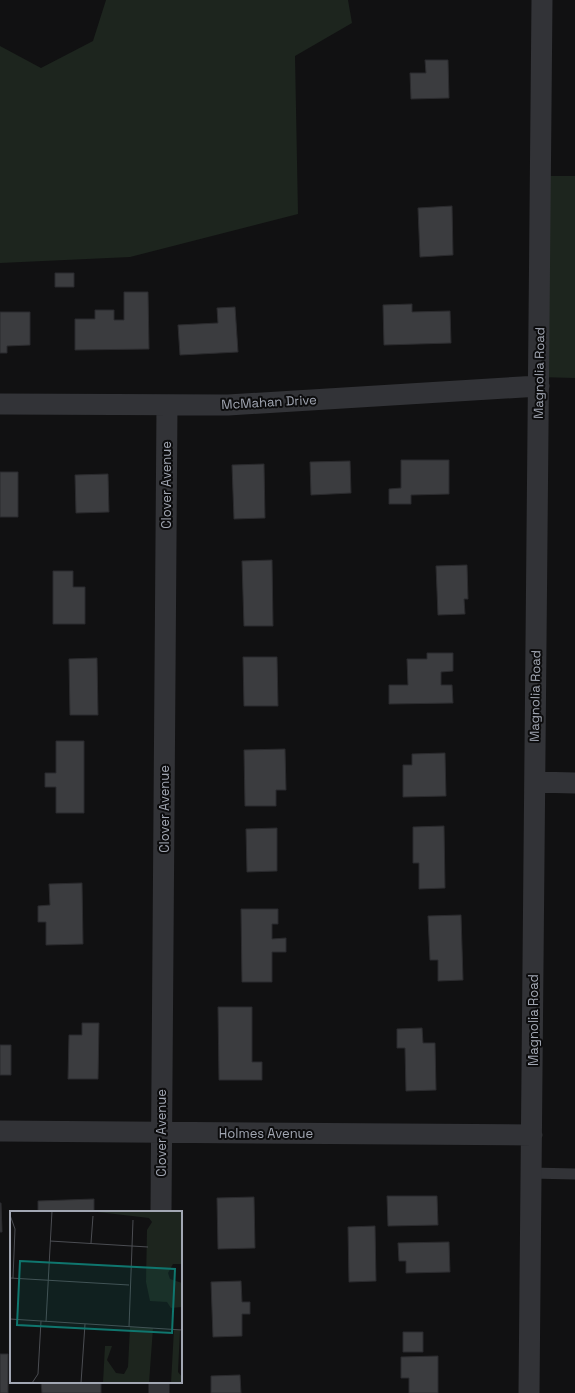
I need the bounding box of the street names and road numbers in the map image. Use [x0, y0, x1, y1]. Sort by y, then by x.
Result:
street label: Magnolia Road [530, 327, 548, 419]
street label: McMahan Drive [221, 391, 317, 413]
street label: Clover Avenue [158, 441, 175, 529]
street label: Magnolia Road [526, 650, 544, 742]
street label: Clover Avenue [156, 765, 173, 853]
street label: Magnolia Road [525, 974, 542, 1066]
street label: Clover Avenue [153, 1089, 170, 1177]
street label: Holmes Avenue [219, 1125, 313, 1142]

